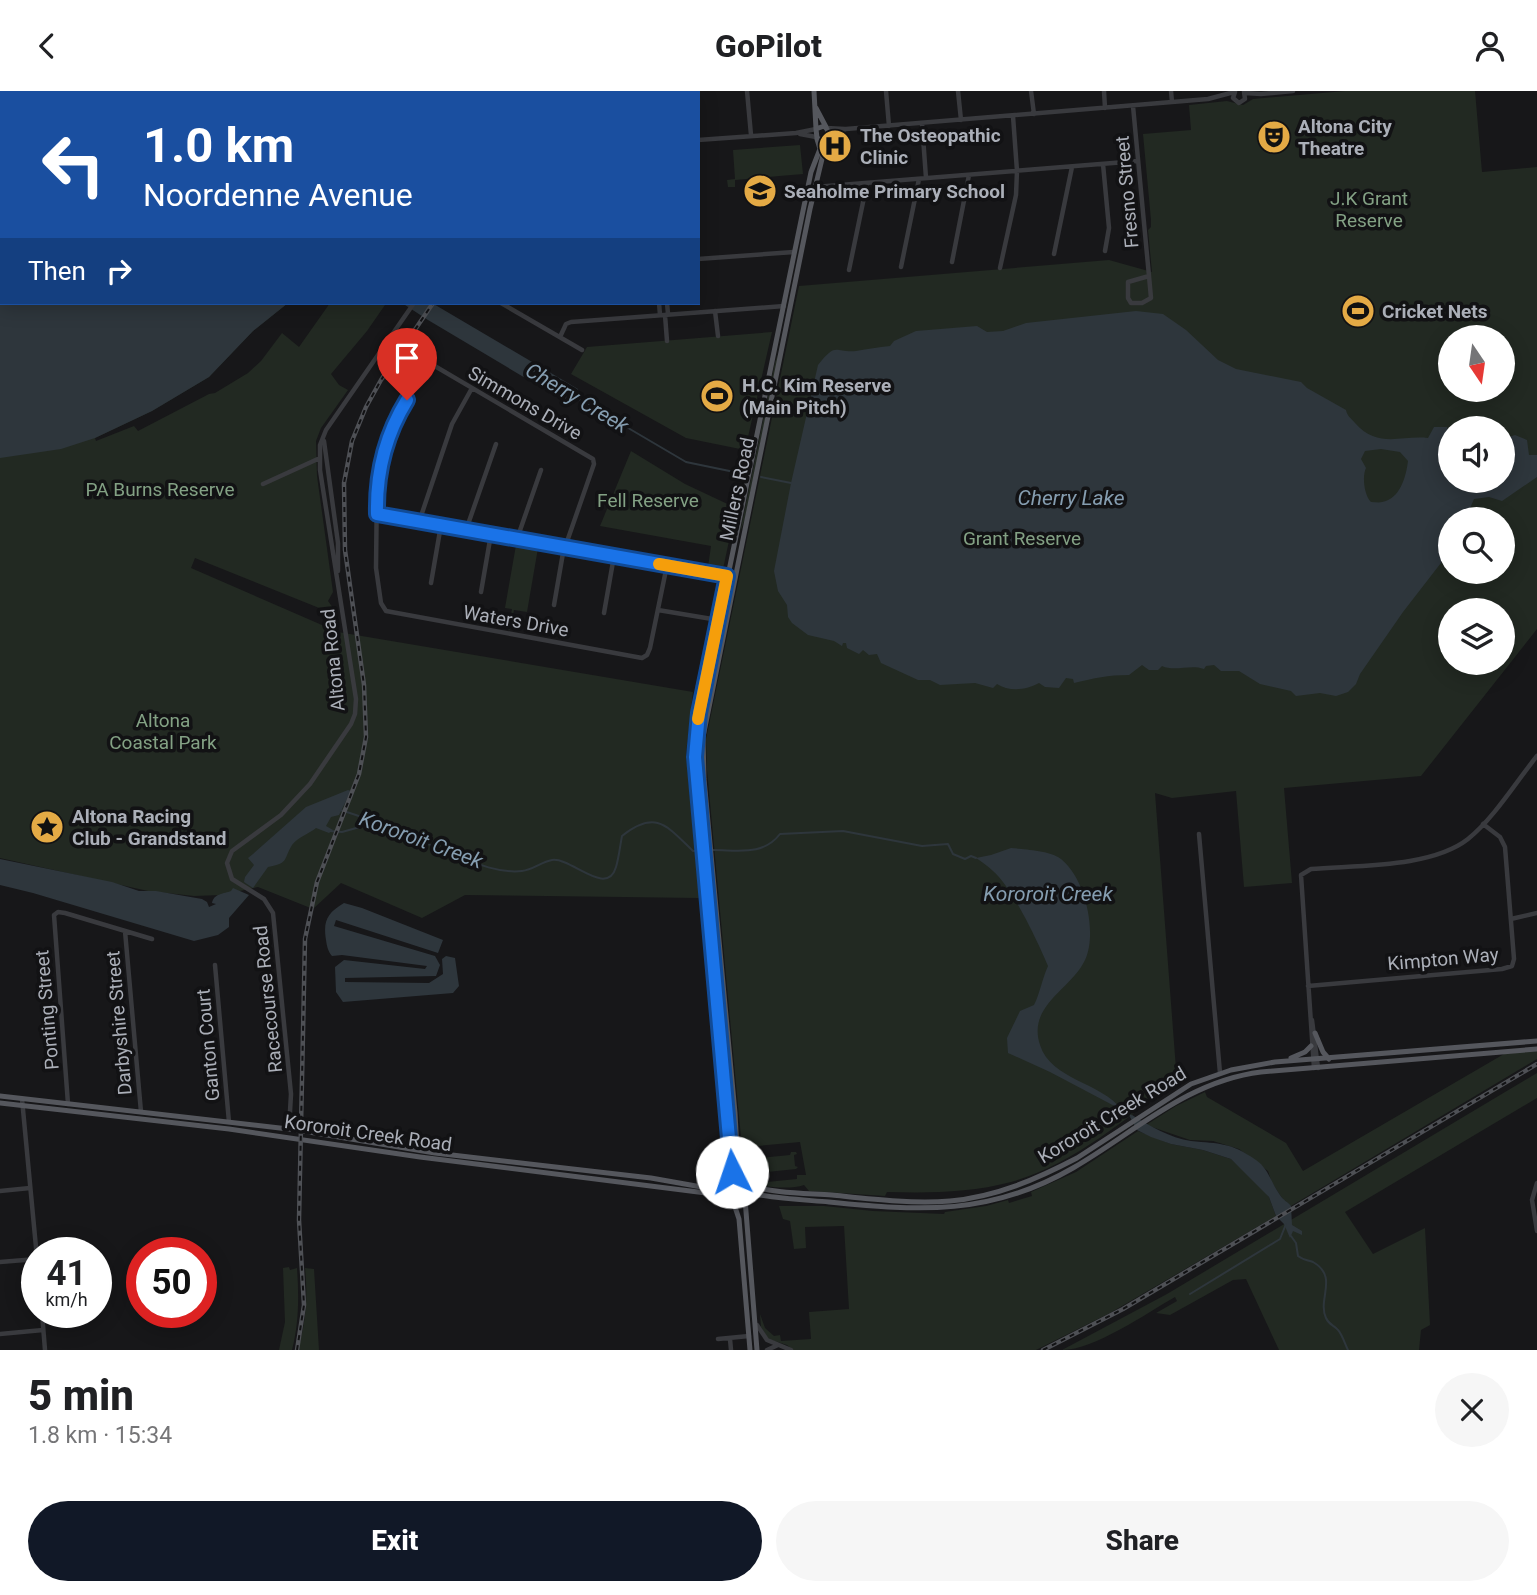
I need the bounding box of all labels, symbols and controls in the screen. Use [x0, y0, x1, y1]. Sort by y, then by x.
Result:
icon: back [28, 27, 66, 65]
text: GoPilot [715, 27, 822, 65]
icon: person [1471, 27, 1509, 65]
place label: Altona City Theatre [1298, 115, 1392, 160]
text: 1.0 km [143, 117, 294, 174]
theatre icon: Altona City Theatre [1255, 118, 1293, 156]
icon: left [28, 119, 119, 210]
place label: The Osteopathic Clinic [860, 124, 1001, 169]
hospital icon: The Osteopathic Clinic [816, 127, 854, 165]
street label: Fresno Street [1111, 135, 1143, 249]
school or university icon: Seaholme Primary School [741, 172, 779, 210]
text: Noordenne Avenue [143, 176, 413, 214]
place label: Seaholme Primary School [784, 180, 1005, 203]
park label: J.K Grant Reserve [1330, 187, 1408, 232]
icon: right [100, 252, 138, 290]
text: Then [28, 256, 86, 286]
sports icon: Cricket Nets [1339, 292, 1377, 330]
place label: Cricket Nets [1382, 300, 1488, 323]
north arrow [1438, 325, 1516, 403]
map controls [1438, 325, 1515, 675]
pin [377, 328, 437, 400]
icon: arrive [388, 339, 426, 377]
water label: Cherry Creek [521, 358, 633, 438]
street label: Simmons Drive [464, 361, 586, 445]
place label: H.C. Kim Reserve (Main Pitch) [742, 374, 891, 419]
sports icon: H.C. Kim Reserve (Main Pitch) [698, 377, 736, 415]
button: sound [1438, 416, 1515, 493]
street label: Millers Road [715, 435, 759, 543]
park label: PA Burns Reserve [85, 478, 235, 501]
water label: Cherry Lake [1017, 486, 1125, 510]
park label: Fell Reserve [597, 489, 699, 512]
button: search [1438, 507, 1515, 584]
park label: Grant Reserve [963, 527, 1081, 550]
button: layers [1438, 598, 1515, 675]
street label: Waters Drive [461, 600, 571, 642]
street label: Altona Road [316, 608, 350, 712]
park label: Altona Coastal Park [109, 709, 217, 754]
place label: Altona Racing Club - Grandstand [72, 805, 227, 850]
water label: Kororoit Creek [356, 807, 487, 874]
place icon: Altona Racing Club - Grandstand [28, 808, 66, 846]
water label: Kororoit Creek [983, 882, 1113, 906]
street label: Racecourse Road [249, 924, 287, 1074]
street label: Kimpton Way [1386, 943, 1500, 975]
street label: Ponting Street [30, 949, 64, 1071]
street label: Darbyshire Street [101, 950, 137, 1096]
street label: Ganton Court [192, 988, 224, 1102]
street label: Kororoit Creek Road [1034, 1062, 1190, 1168]
street label: Kororoit Creek Road [283, 1110, 453, 1156]
position arrow [695, 1135, 769, 1209]
speed limit sign: 50 [126, 1237, 217, 1328]
text: 41 [46, 1253, 87, 1294]
text: km/h [45, 1289, 88, 1310]
text: 5 min [28, 1371, 134, 1420]
button: close [1435, 1373, 1509, 1447]
text: 1.8 km · 15:34 [28, 1422, 172, 1449]
button: Exit [28, 1501, 762, 1581]
button: Share [776, 1501, 1509, 1581]

